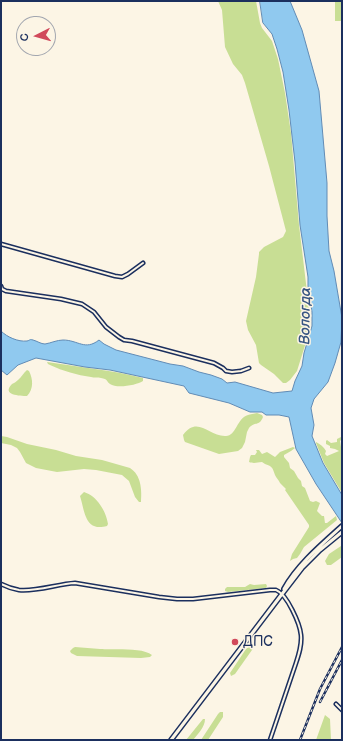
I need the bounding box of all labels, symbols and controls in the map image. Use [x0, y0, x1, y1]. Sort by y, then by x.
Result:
north arrow [16, 16, 56, 56]
text: С [18, 33, 31, 42]
water label: Вологда [296, 287, 316, 345]
place label: ДПС [243, 634, 273, 650]
marker: ДПС [230, 637, 240, 647]

